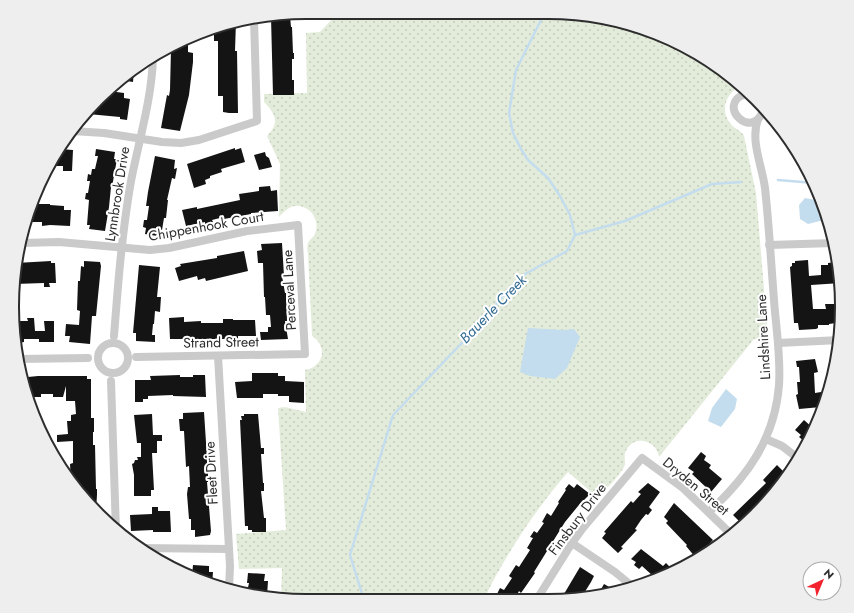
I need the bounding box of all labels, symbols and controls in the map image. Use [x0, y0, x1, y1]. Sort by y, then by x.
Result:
street label: Lynnbrook Drive [100, 145, 134, 243]
street label: Chippenhook Court [147, 206, 266, 246]
street label: Perceval Lane [277, 249, 301, 331]
water label: Bauerle Creek [454, 269, 532, 348]
street label: Lindshire Lane [751, 294, 775, 380]
street label: Strand Street [183, 331, 260, 353]
street label: Fleet Drive [199, 441, 223, 505]
street label: Dryden Street [659, 452, 734, 520]
street label: Finsbury Drive [543, 479, 611, 559]
north arrow [802, 561, 842, 601]
text: N [820, 565, 838, 583]

